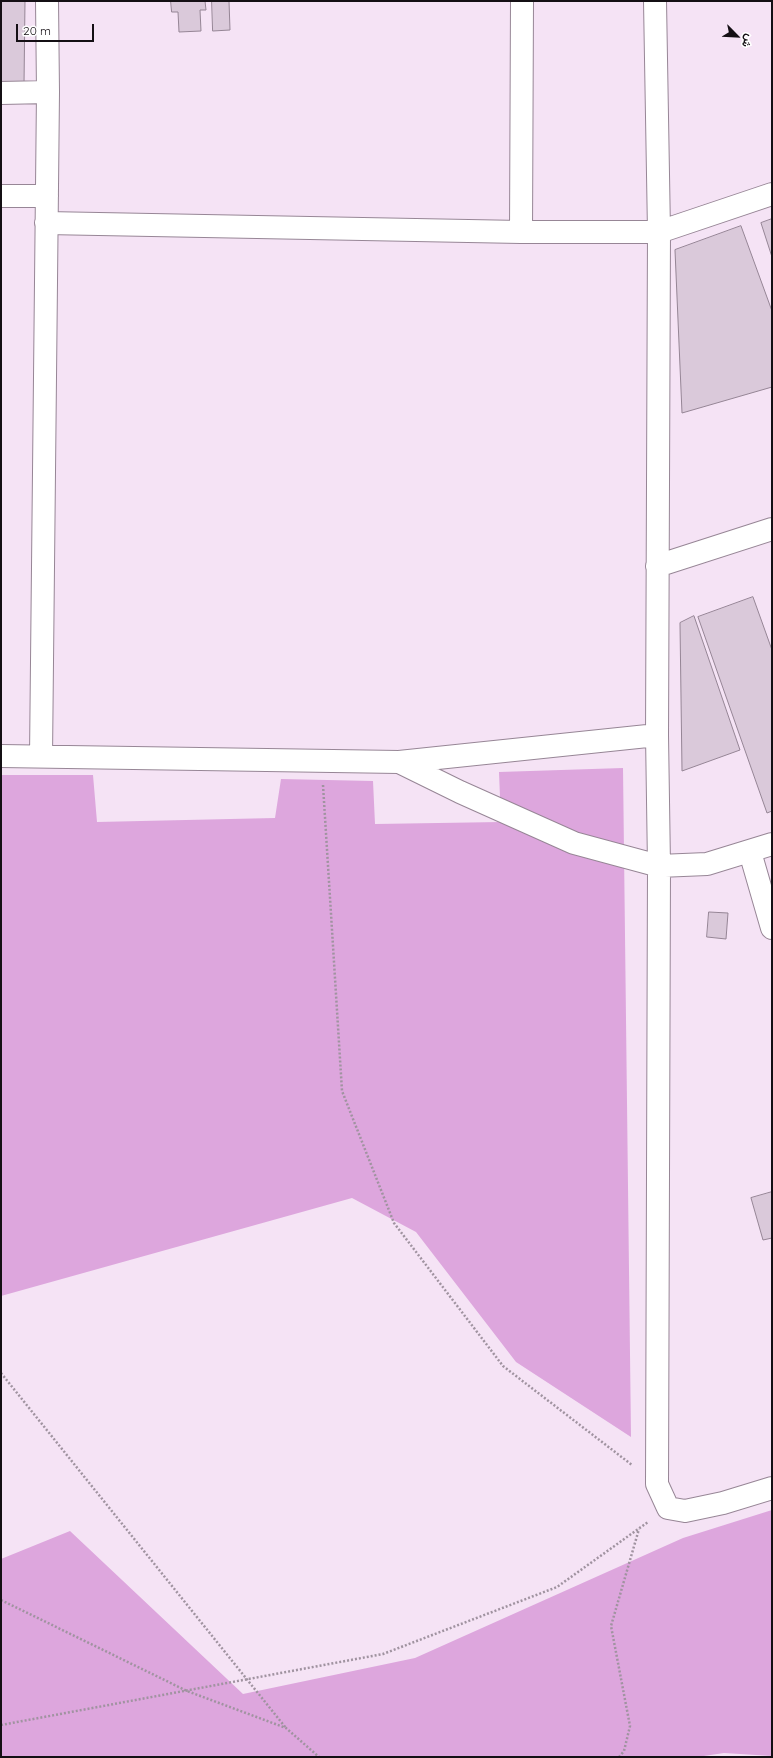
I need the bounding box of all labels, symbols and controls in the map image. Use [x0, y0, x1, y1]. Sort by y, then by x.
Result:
scale bar [18, 16, 96, 42]
north arrow [717, 16, 757, 56]
text: 20 m [23, 23, 51, 38]
text: ش [739, 32, 757, 50]

